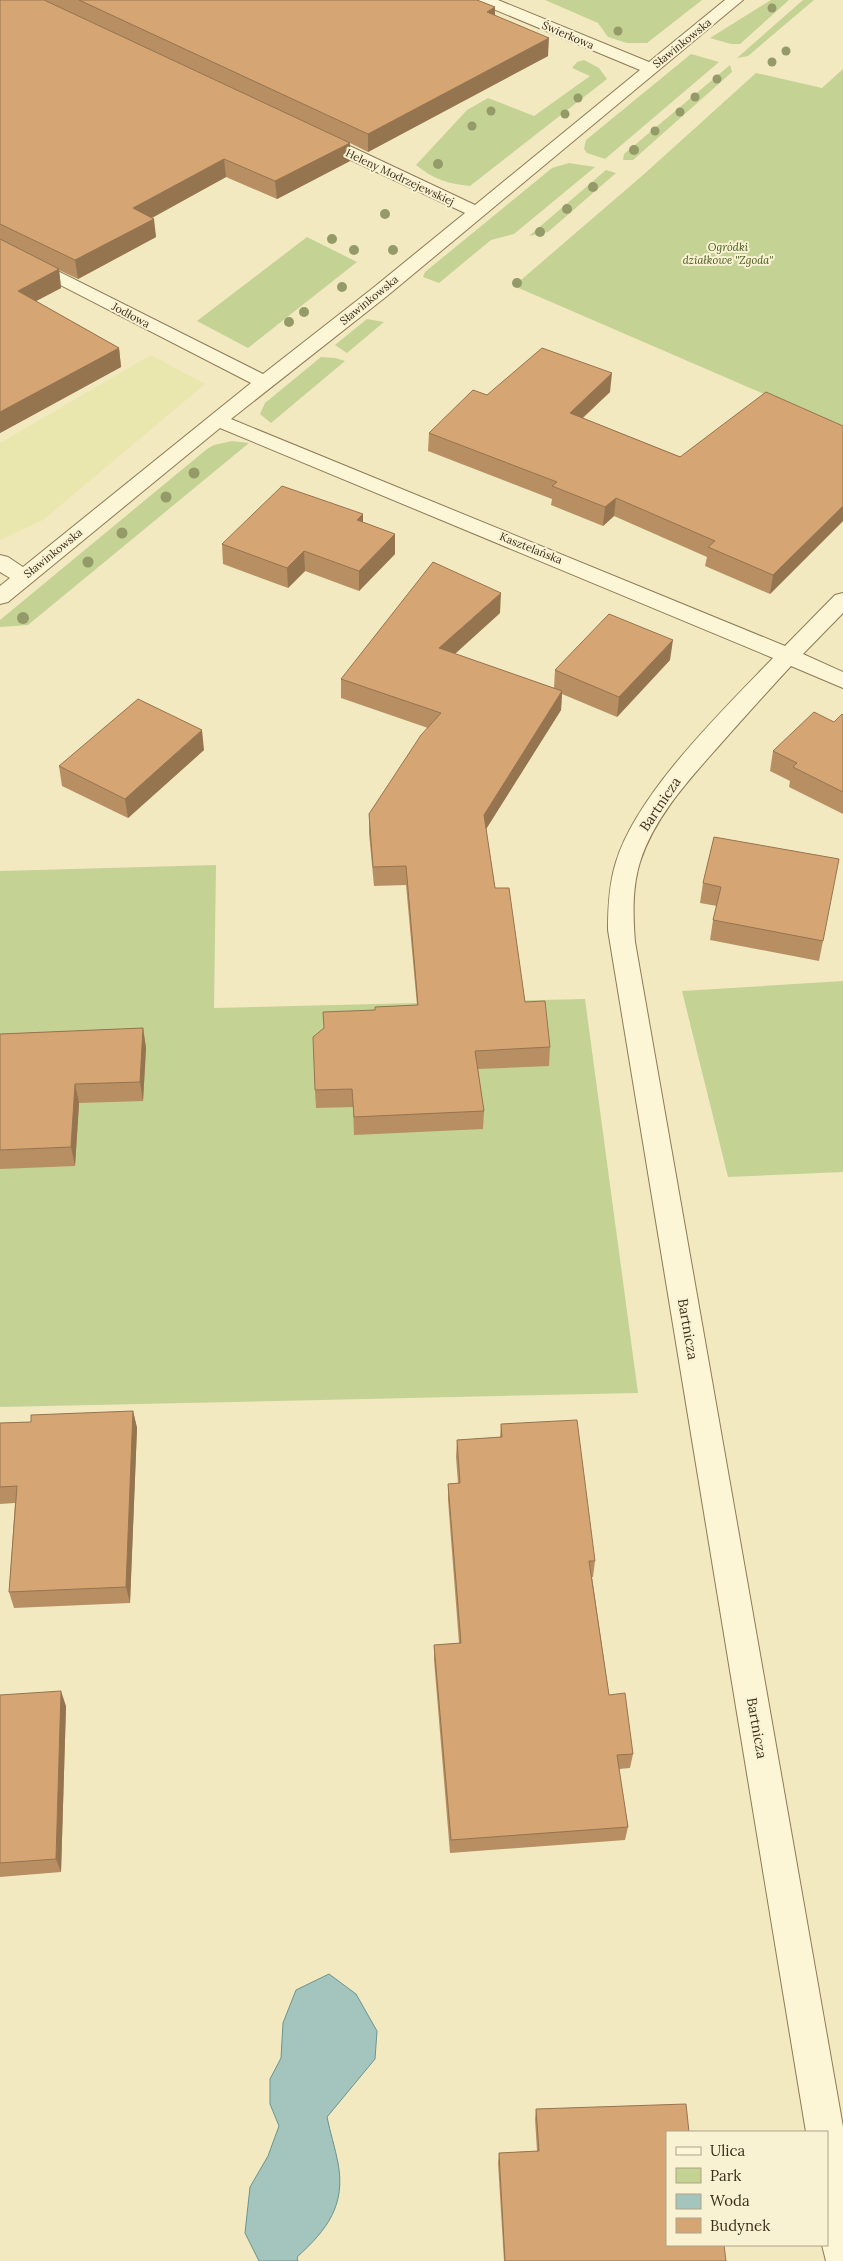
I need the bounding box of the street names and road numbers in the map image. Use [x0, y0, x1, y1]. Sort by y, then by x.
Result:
street label: Sławinkowska [650, 15, 714, 71]
street label: Świerkowa [540, 18, 596, 52]
street label: Heleny Modrzejewskiej [343, 146, 457, 208]
street label: Sławinkowska [337, 272, 401, 328]
street label: Jodłowa [109, 299, 153, 331]
street label: Sławinkowska [21, 525, 85, 581]
street label: Kasztelańska [498, 529, 565, 567]
street label: Bartnicza [635, 773, 685, 835]
street label: Bartnicza [674, 1297, 702, 1361]
street label: Bartnicza [743, 1696, 771, 1760]

